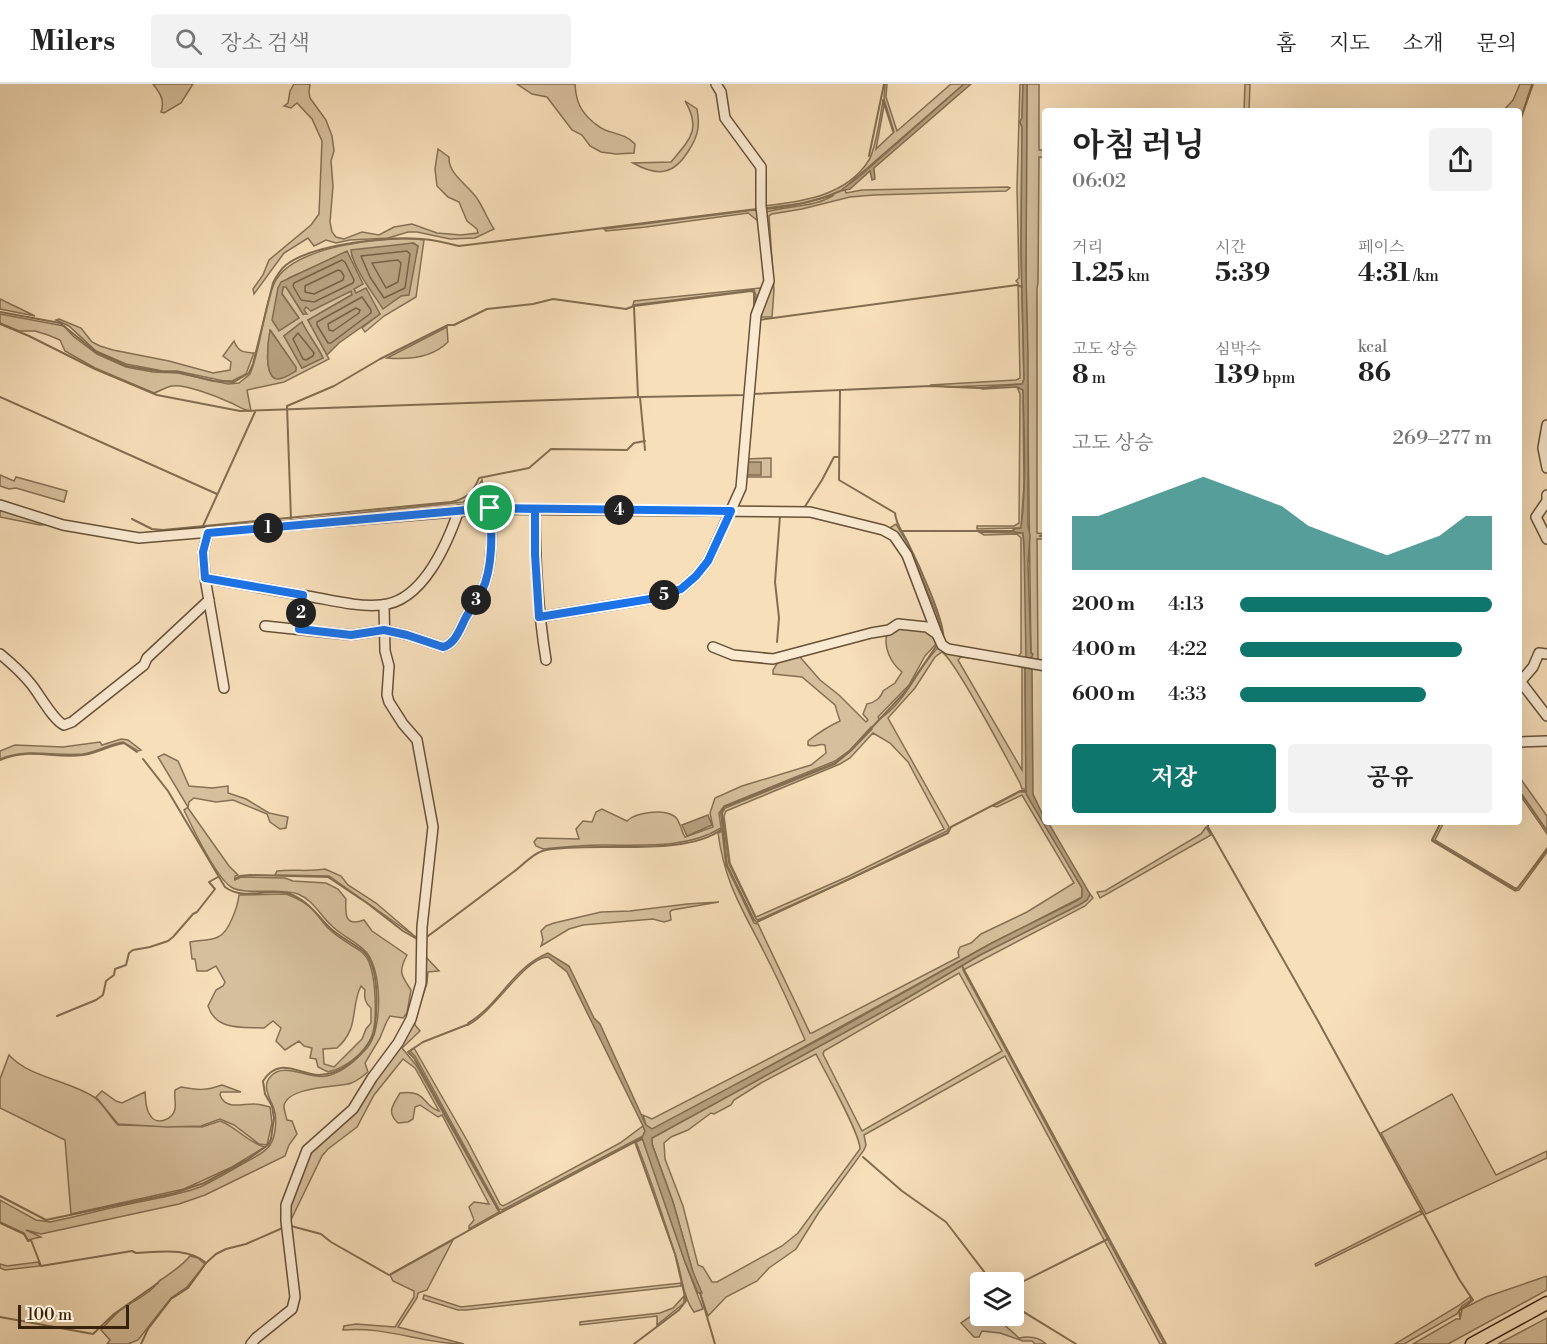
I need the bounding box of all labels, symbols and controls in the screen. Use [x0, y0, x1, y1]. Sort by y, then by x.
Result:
search box [151, 14, 571, 68]
text: Milers [30, 24, 115, 59]
icon: search [172, 25, 205, 58]
text: 장소 검색 [220, 30, 310, 57]
text: 홈 [1276, 31, 1296, 57]
text: 지도 [1329, 31, 1370, 57]
text: 소개 [1403, 31, 1443, 57]
text: 문의 [1476, 31, 1517, 57]
text: 아침 러닝 [1072, 126, 1205, 167]
button: share [1429, 128, 1492, 191]
text: 06:02 [1072, 169, 1126, 194]
text: 거리 [1072, 237, 1103, 257]
text: 시간 [1215, 237, 1246, 257]
text: 페이스 [1358, 237, 1404, 257]
text: 1.25 [1072, 257, 1124, 289]
text: 5:39 [1215, 257, 1270, 289]
text: 4:31 [1358, 257, 1410, 289]
text: km [1124, 266, 1150, 286]
text: /km [1410, 266, 1439, 286]
text: kcal [1358, 337, 1387, 357]
text: 고도 상승 [1072, 339, 1137, 359]
text: 심박수 [1215, 339, 1261, 359]
text: 86 [1358, 357, 1391, 389]
text: 8 [1072, 359, 1089, 391]
text: 139 [1215, 359, 1260, 391]
text: m [1089, 368, 1106, 388]
text: bpm [1260, 368, 1295, 388]
text: 269–277 m [1392, 426, 1492, 451]
text: 고도 상승 [1072, 431, 1153, 456]
pin [464, 482, 515, 533]
icon: arrive [473, 491, 506, 524]
pin: 4 [604, 495, 634, 525]
text: 4 [614, 500, 624, 520]
pin: 1 [253, 513, 283, 543]
text: 1 [264, 518, 272, 538]
pin: 5 [649, 580, 679, 610]
pin: 3 [461, 585, 491, 615]
text: 5 [659, 585, 669, 605]
text: 3 [471, 590, 481, 610]
text: 200 m [1072, 592, 1135, 617]
text: 4:13 [1168, 592, 1204, 617]
pin: 2 [286, 598, 316, 628]
text: 2 [296, 603, 306, 623]
text: 400 m [1072, 637, 1136, 662]
text: 4:22 [1168, 637, 1207, 662]
text: 600 m [1072, 682, 1135, 707]
text: 4:33 [1168, 682, 1207, 707]
button: 저장 [1072, 744, 1276, 813]
button: 공유 [1288, 744, 1492, 813]
map controls [970, 1272, 1024, 1326]
button: layers [970, 1272, 1024, 1326]
scale bar [18, 1302, 129, 1330]
text: 100 m [27, 1305, 72, 1325]

